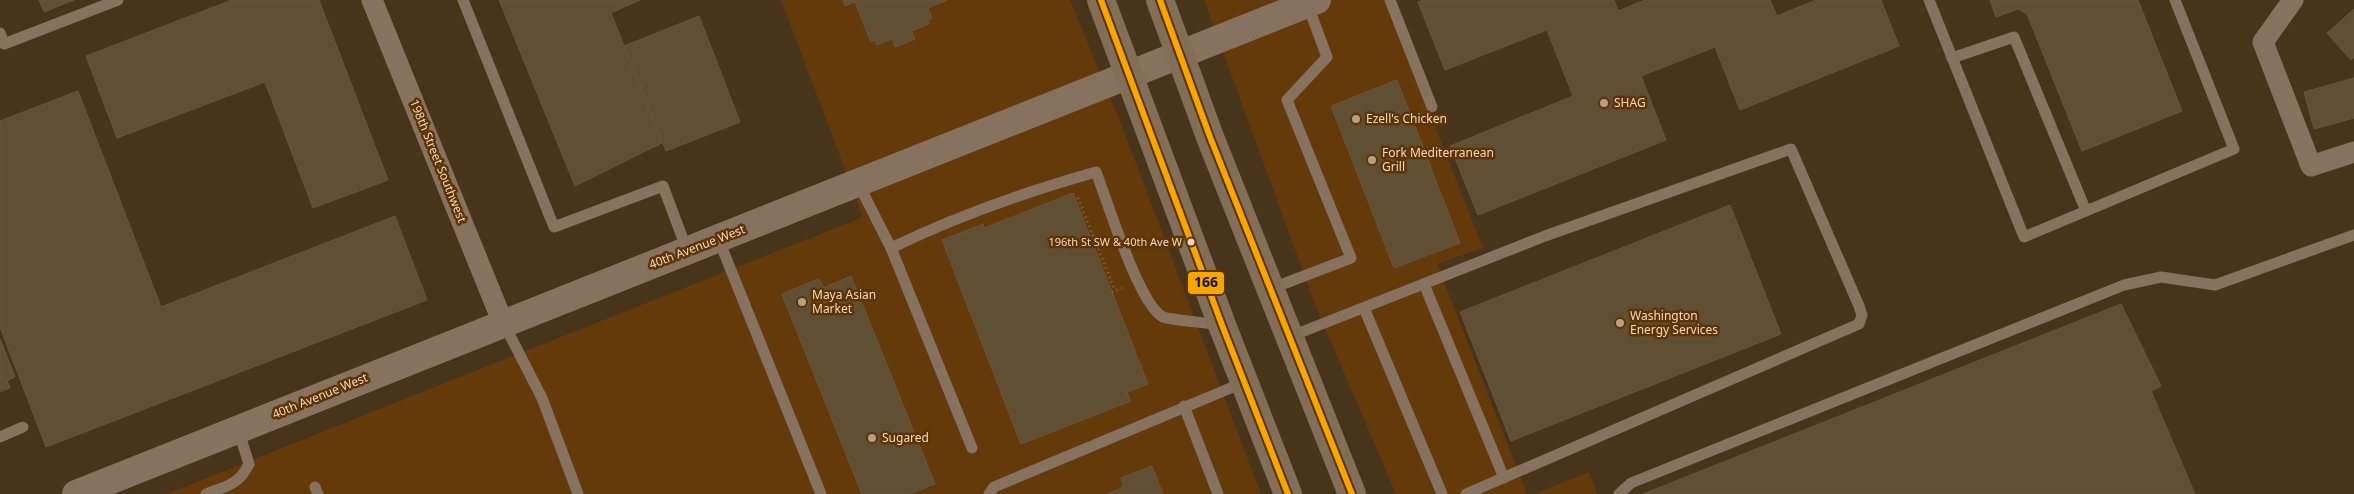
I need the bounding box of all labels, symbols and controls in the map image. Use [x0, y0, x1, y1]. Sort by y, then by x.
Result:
place label: SHAG [1614, 94, 1646, 111]
street label: 198th Street Southwest [406, 97, 471, 226]
marker: SHAG [1598, 97, 1610, 109]
place label: Ezell's Chicken [1366, 110, 1447, 127]
marker: Ezell's Chicken [1350, 113, 1362, 125]
place label: Fork Mediterranean Grill [1382, 144, 1494, 175]
marker: Fork Mediterranean Grill [1366, 154, 1378, 166]
street label: 40th Avenue West [646, 220, 748, 273]
place label: 196th St SW & 40th Ave W [1048, 234, 1183, 249]
marker: 196th St SW & 40th Ave W [1186, 237, 1196, 247]
line badge: 166 [1187, 271, 1225, 295]
text: 166 [1194, 272, 1218, 291]
place label: Maya Asian Market [812, 286, 876, 317]
marker: Maya Asian Market [796, 296, 808, 308]
place label: Washington Energy Services [1630, 307, 1718, 338]
marker: Washington Energy Services [1614, 317, 1626, 329]
street label: 40th Avenue West [270, 368, 371, 422]
place label: Sugared [882, 429, 929, 446]
marker: Sugared [866, 432, 878, 444]

